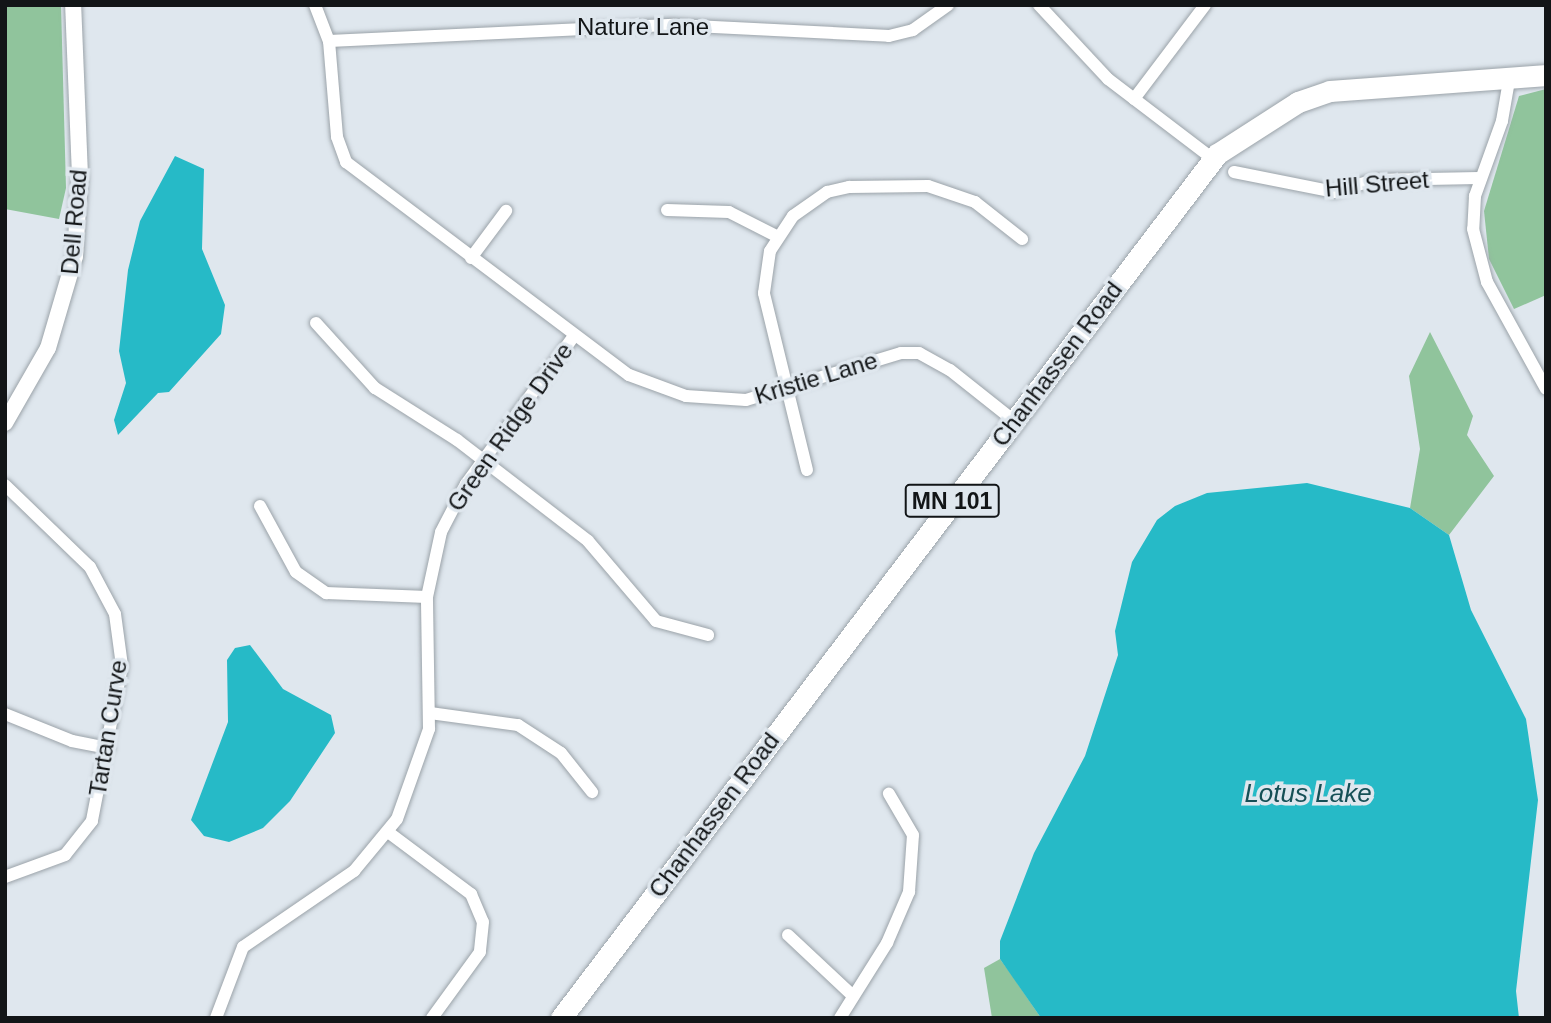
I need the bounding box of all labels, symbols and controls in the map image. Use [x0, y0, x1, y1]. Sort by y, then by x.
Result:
street label: Nature Lane [577, 13, 709, 41]
street label: Hill Street [1324, 165, 1430, 203]
street label: Dell Road [55, 168, 93, 276]
street label: Chanhassen Road [986, 276, 1128, 452]
street label: Green Ridge Drive [441, 337, 579, 517]
street label: Kristie Lane [751, 346, 881, 410]
road number: MN 101 [903, 481, 1001, 520]
street label: Tartan Curve [83, 658, 133, 798]
street label: Chanhassen Road [643, 727, 785, 903]
water label: Lotus Lake [1244, 778, 1372, 810]

